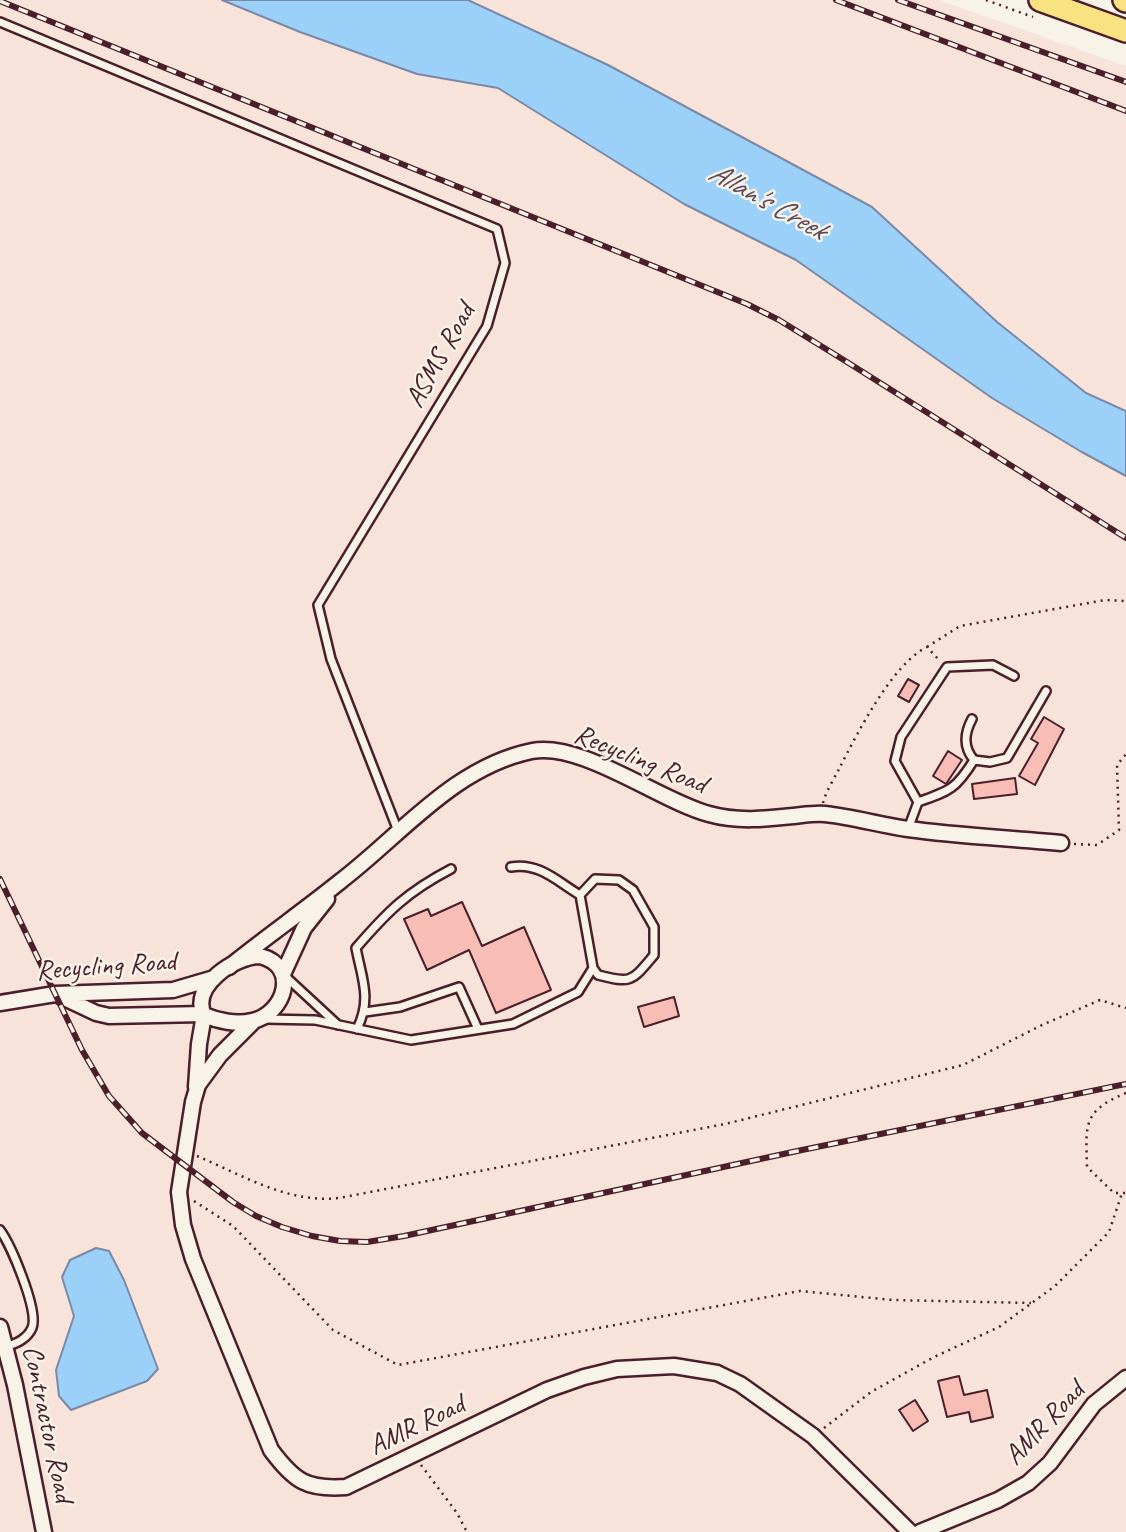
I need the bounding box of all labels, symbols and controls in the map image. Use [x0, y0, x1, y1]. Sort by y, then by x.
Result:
water label: Allan's Creek [702, 155, 832, 249]
street label: ASMS Road [399, 298, 483, 414]
street label: Recycling Road [569, 718, 711, 802]
street label: Recycling Road [35, 945, 177, 989]
street label: Contractor Road [14, 1343, 80, 1505]
street label: AMR Road [998, 1375, 1092, 1473]
street label: AMR Road [364, 1389, 470, 1463]

